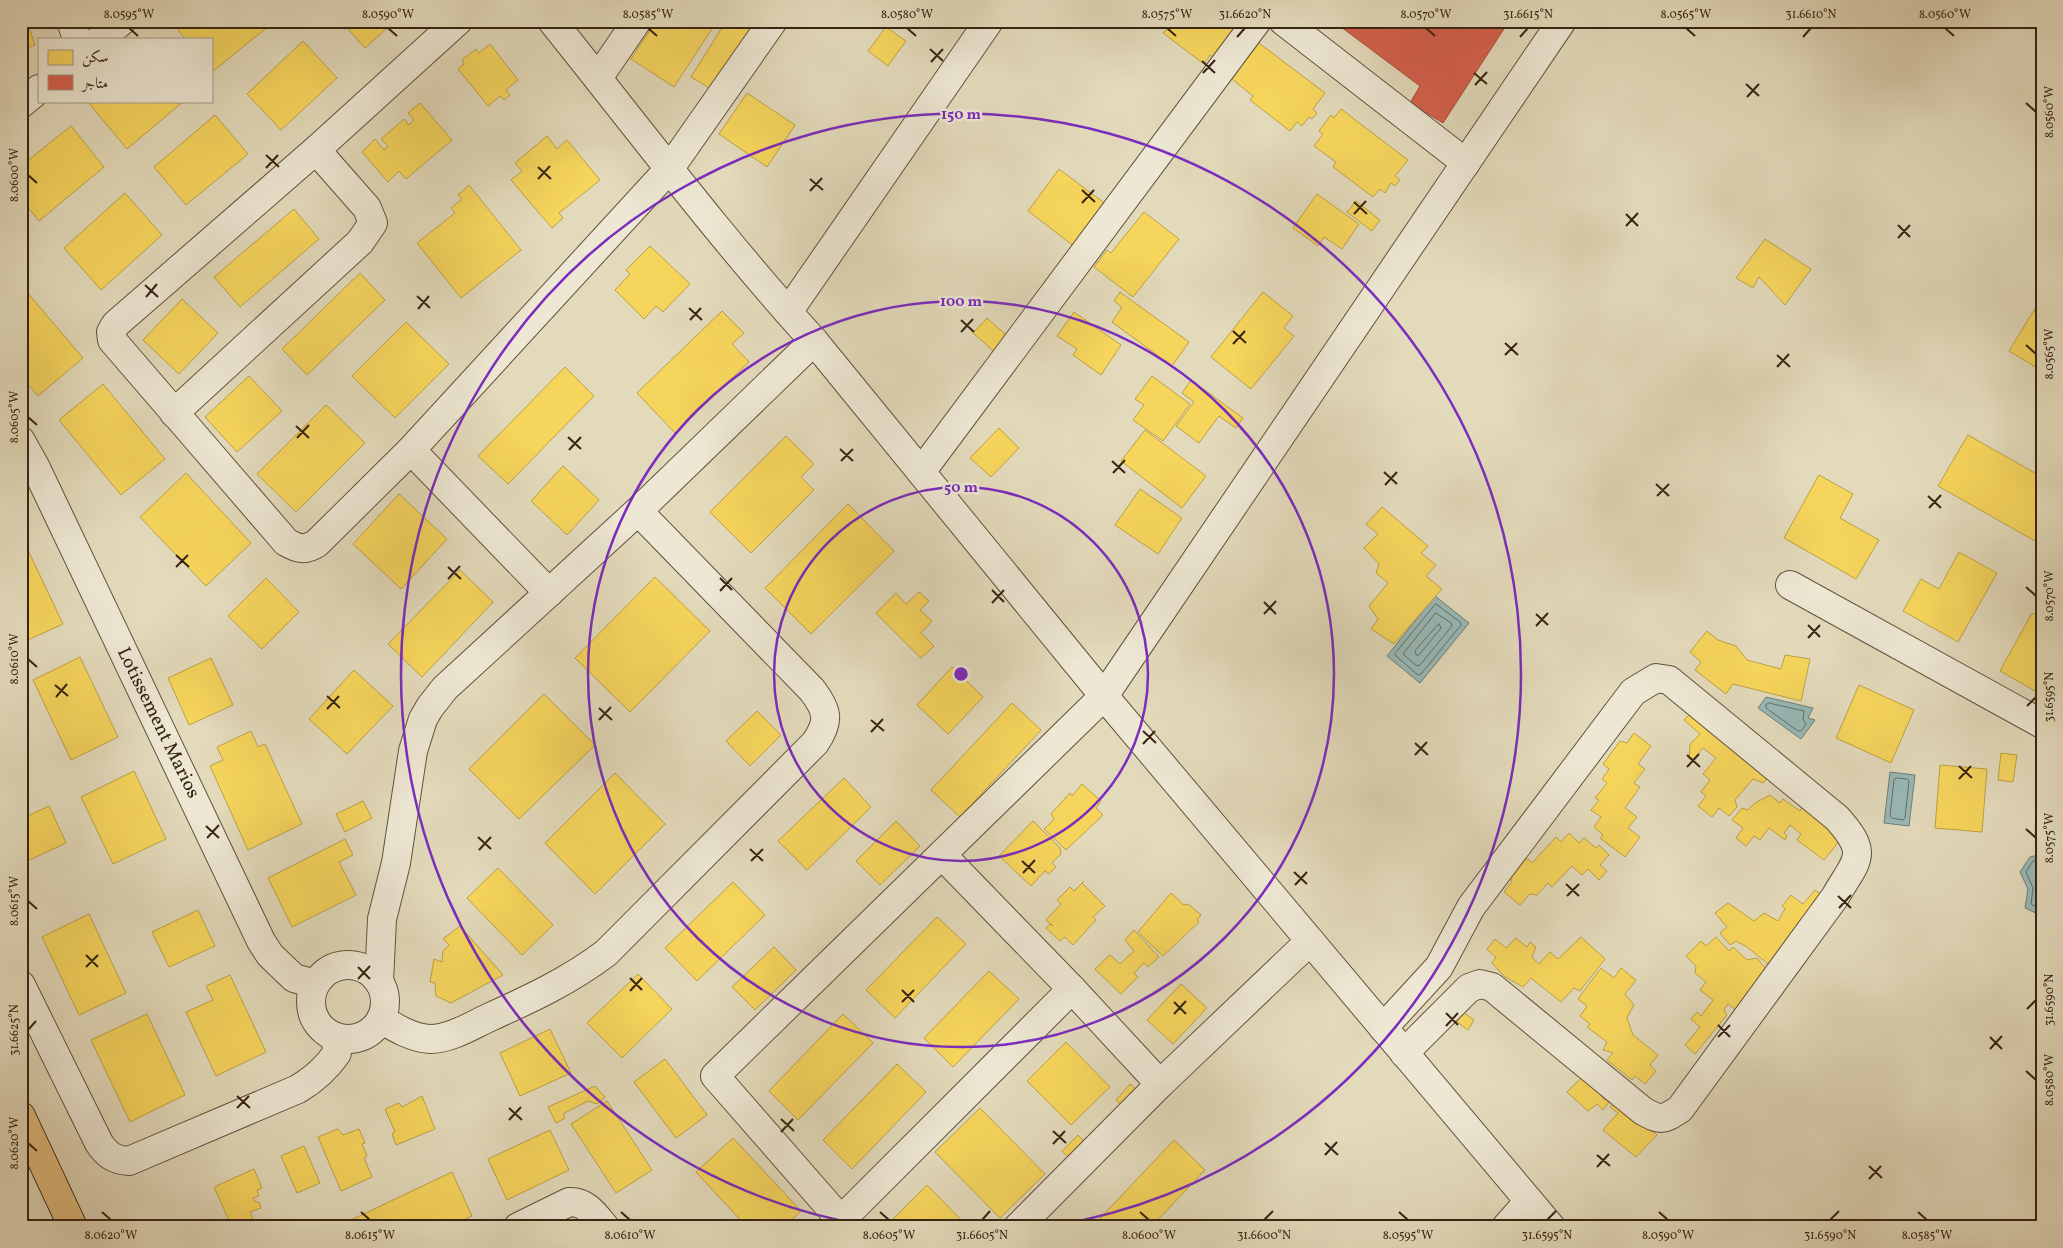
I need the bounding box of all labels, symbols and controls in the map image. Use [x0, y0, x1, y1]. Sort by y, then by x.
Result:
text: 8.0595°W [104, 7, 154, 23]
text: 8.0590°W [362, 7, 414, 23]
text: 8.0585°W [623, 7, 673, 23]
text: 8.0580°W [881, 7, 933, 23]
text: 8.0575°W [1142, 7, 1192, 23]
text: 31.6620°N [1219, 7, 1271, 23]
text: 8.0570°W [1400, 7, 1452, 23]
text: 31.6615°N [1503, 7, 1553, 23]
text: 8.0565°W [1661, 7, 1711, 23]
text: 31.6610°N [1786, 7, 1836, 23]
text: 8.0560°W [1919, 7, 1971, 23]
legend [38, 38, 212, 102]
text: سكن [82, 48, 109, 69]
text: متاجر [80, 74, 108, 95]
text: 8.0560°W [2042, 86, 2058, 138]
text: 150 m [941, 105, 981, 126]
text: 8.0600°W [7, 148, 23, 202]
text: 100 m [940, 292, 983, 313]
text: 8.0565°W [2042, 329, 2058, 379]
text: 8.0605°W [7, 391, 23, 443]
text: 50 m [944, 478, 978, 499]
text: 8.0570°W [2042, 570, 2058, 622]
text: 8.0610°W [7, 633, 23, 685]
street label: Lotissement Marios [110, 643, 206, 803]
centre of rings [952, 665, 970, 683]
text: 31.6595°N [2042, 672, 2058, 722]
text: 8.0575°W [2042, 813, 2058, 863]
text: 8.0615°W [7, 876, 23, 926]
text: 31.6590°N [2042, 974, 2058, 1026]
text: 31.6625°N [7, 1004, 23, 1056]
text: 8.0580°W [2042, 1054, 2058, 1106]
text: 8.0620°W [7, 1117, 23, 1169]
text: 8.0620°W [85, 1228, 137, 1244]
text: 8.0615°W [345, 1228, 395, 1244]
text: 8.0610°W [604, 1228, 656, 1244]
text: 8.0605°W [863, 1228, 915, 1244]
text: 31.6605°N [956, 1228, 1008, 1244]
text: 8.0600°W [1122, 1228, 1176, 1244]
text: 31.6600°N [1237, 1228, 1291, 1244]
text: 8.0595°W [1383, 1228, 1433, 1244]
text: 31.6595°N [1522, 1228, 1572, 1244]
text: 8.0590°W [1642, 1228, 1694, 1244]
text: 31.6590°N [1804, 1228, 1856, 1244]
text: 8.0585°W [1902, 1228, 1952, 1244]

